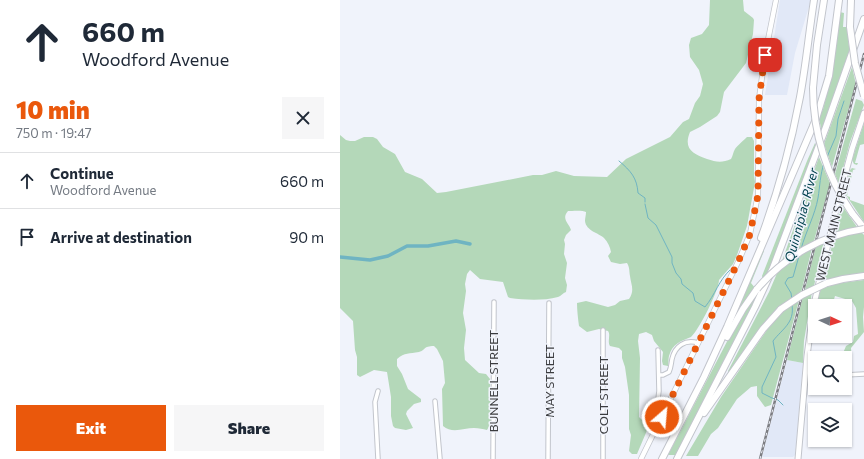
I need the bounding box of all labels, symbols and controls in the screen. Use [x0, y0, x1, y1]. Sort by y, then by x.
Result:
text: 660 m [82, 14, 165, 48]
icon: ahead [16, 16, 68, 68]
pin [748, 38, 782, 72]
icon: arrive [754, 44, 776, 66]
text: Woodford Avenue [82, 48, 229, 70]
text: 10 min [16, 95, 90, 124]
button: close [282, 97, 324, 139]
text: 750 m · 19:47 [16, 125, 92, 141]
text: Continue [50, 164, 114, 182]
water label: Quinnipiac River [781, 165, 821, 264]
street label: WEST MAIN STREET [812, 167, 854, 283]
icon: ahead [16, 170, 38, 192]
text: 660 m [280, 172, 324, 190]
text: Woodford Avenue [50, 182, 156, 198]
icon: arrive [16, 226, 38, 248]
text: Arrive at destination [50, 228, 192, 246]
text: 90 m [289, 228, 324, 246]
north arrow [808, 299, 852, 343]
map controls [808, 299, 852, 447]
street label: BUNNELL STREET [486, 330, 500, 432]
street label: MAY STREET [542, 344, 556, 418]
button: search [808, 351, 852, 395]
street label: COLT STREET [596, 356, 610, 434]
position arrow [641, 396, 683, 438]
button: layers [808, 403, 852, 447]
button: Exit [16, 405, 166, 451]
button: Share [174, 405, 324, 451]

